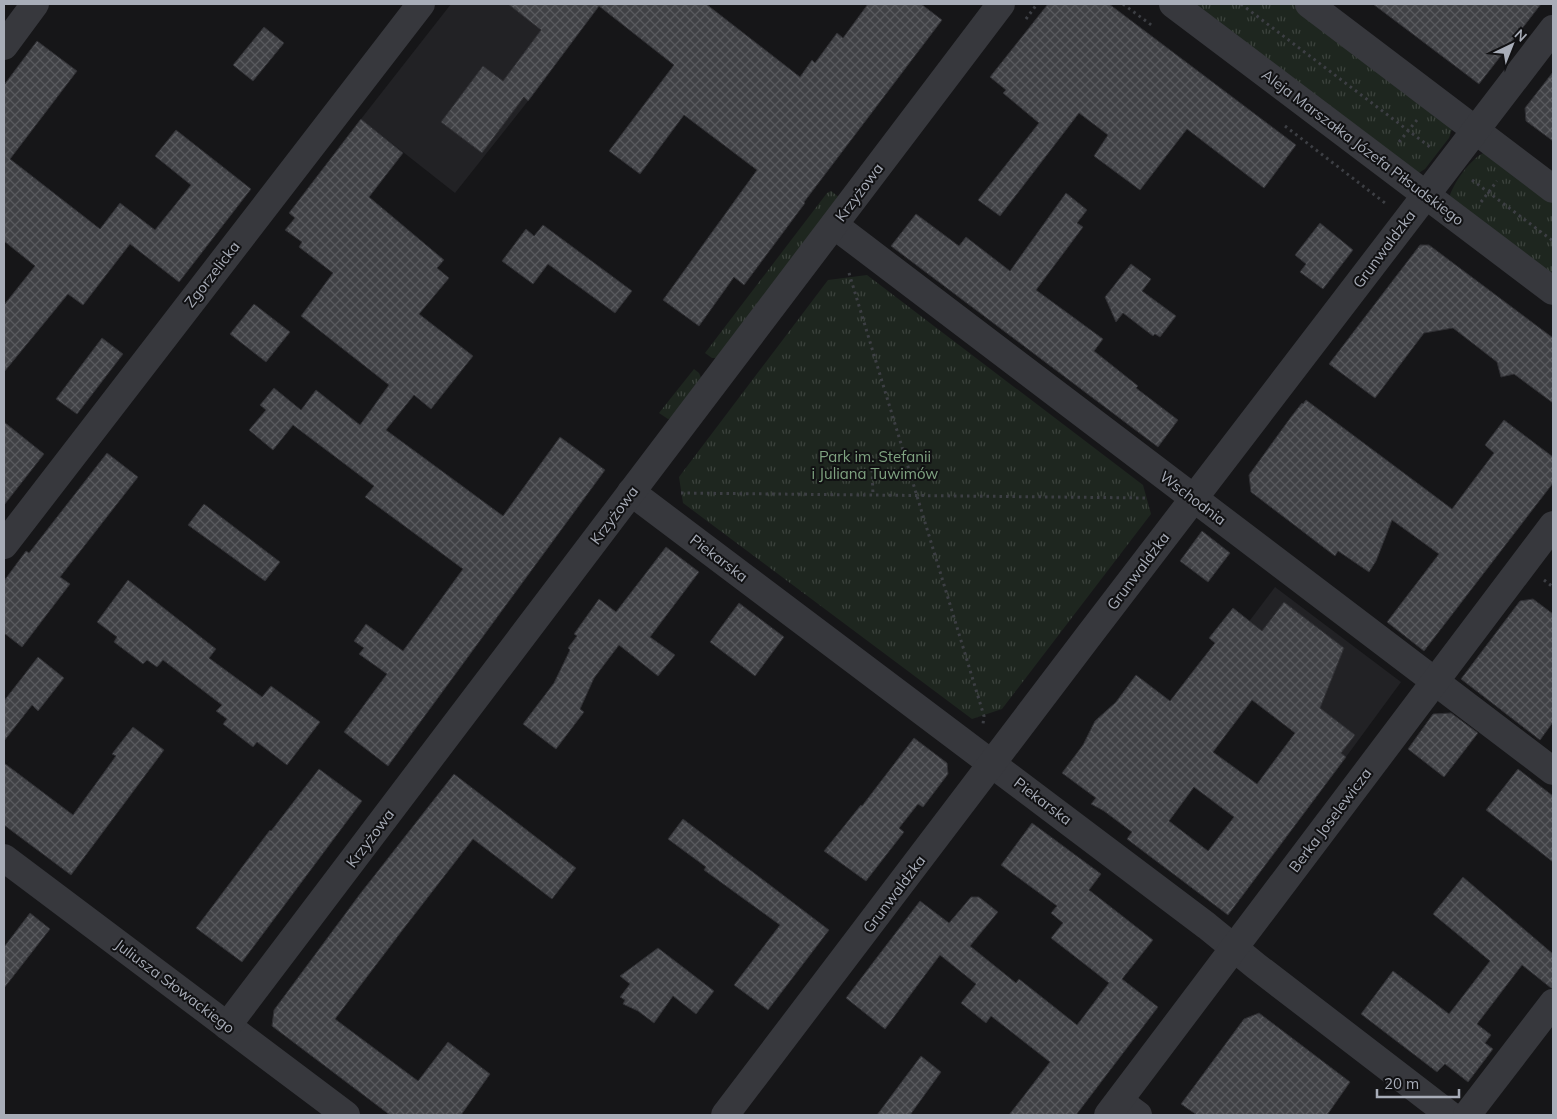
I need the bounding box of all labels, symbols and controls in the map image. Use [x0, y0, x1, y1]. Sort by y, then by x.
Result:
north arrow [1487, 20, 1537, 70]
text: N [1511, 25, 1531, 46]
street label: Aleja Marszałka Józefa Piłsudskiego [1258, 65, 1468, 229]
street label: Krzyżowa [831, 159, 887, 225]
street label: Grunwaldzka [1349, 206, 1419, 292]
street label: Zgorzelicka [180, 237, 244, 311]
park label: Park im. Stefanii i Juliana Tuwimów [812, 447, 938, 483]
street label: Wschodnia [1156, 467, 1230, 529]
street label: Krzyżowa [586, 482, 642, 548]
street label: Grunwaldzka [1103, 528, 1173, 614]
street label: Piekarska [686, 530, 752, 586]
street label: Berka Joselewicza [1285, 764, 1375, 876]
street label: Piekarska [1010, 773, 1076, 829]
street label: Krzyżowa [342, 805, 398, 871]
street label: Grunwaldzka [859, 851, 929, 937]
street label: Juliusza Słowackiego [111, 935, 239, 1037]
scale bar [1377, 1066, 1460, 1098]
text: 20 m [1384, 1074, 1419, 1093]

